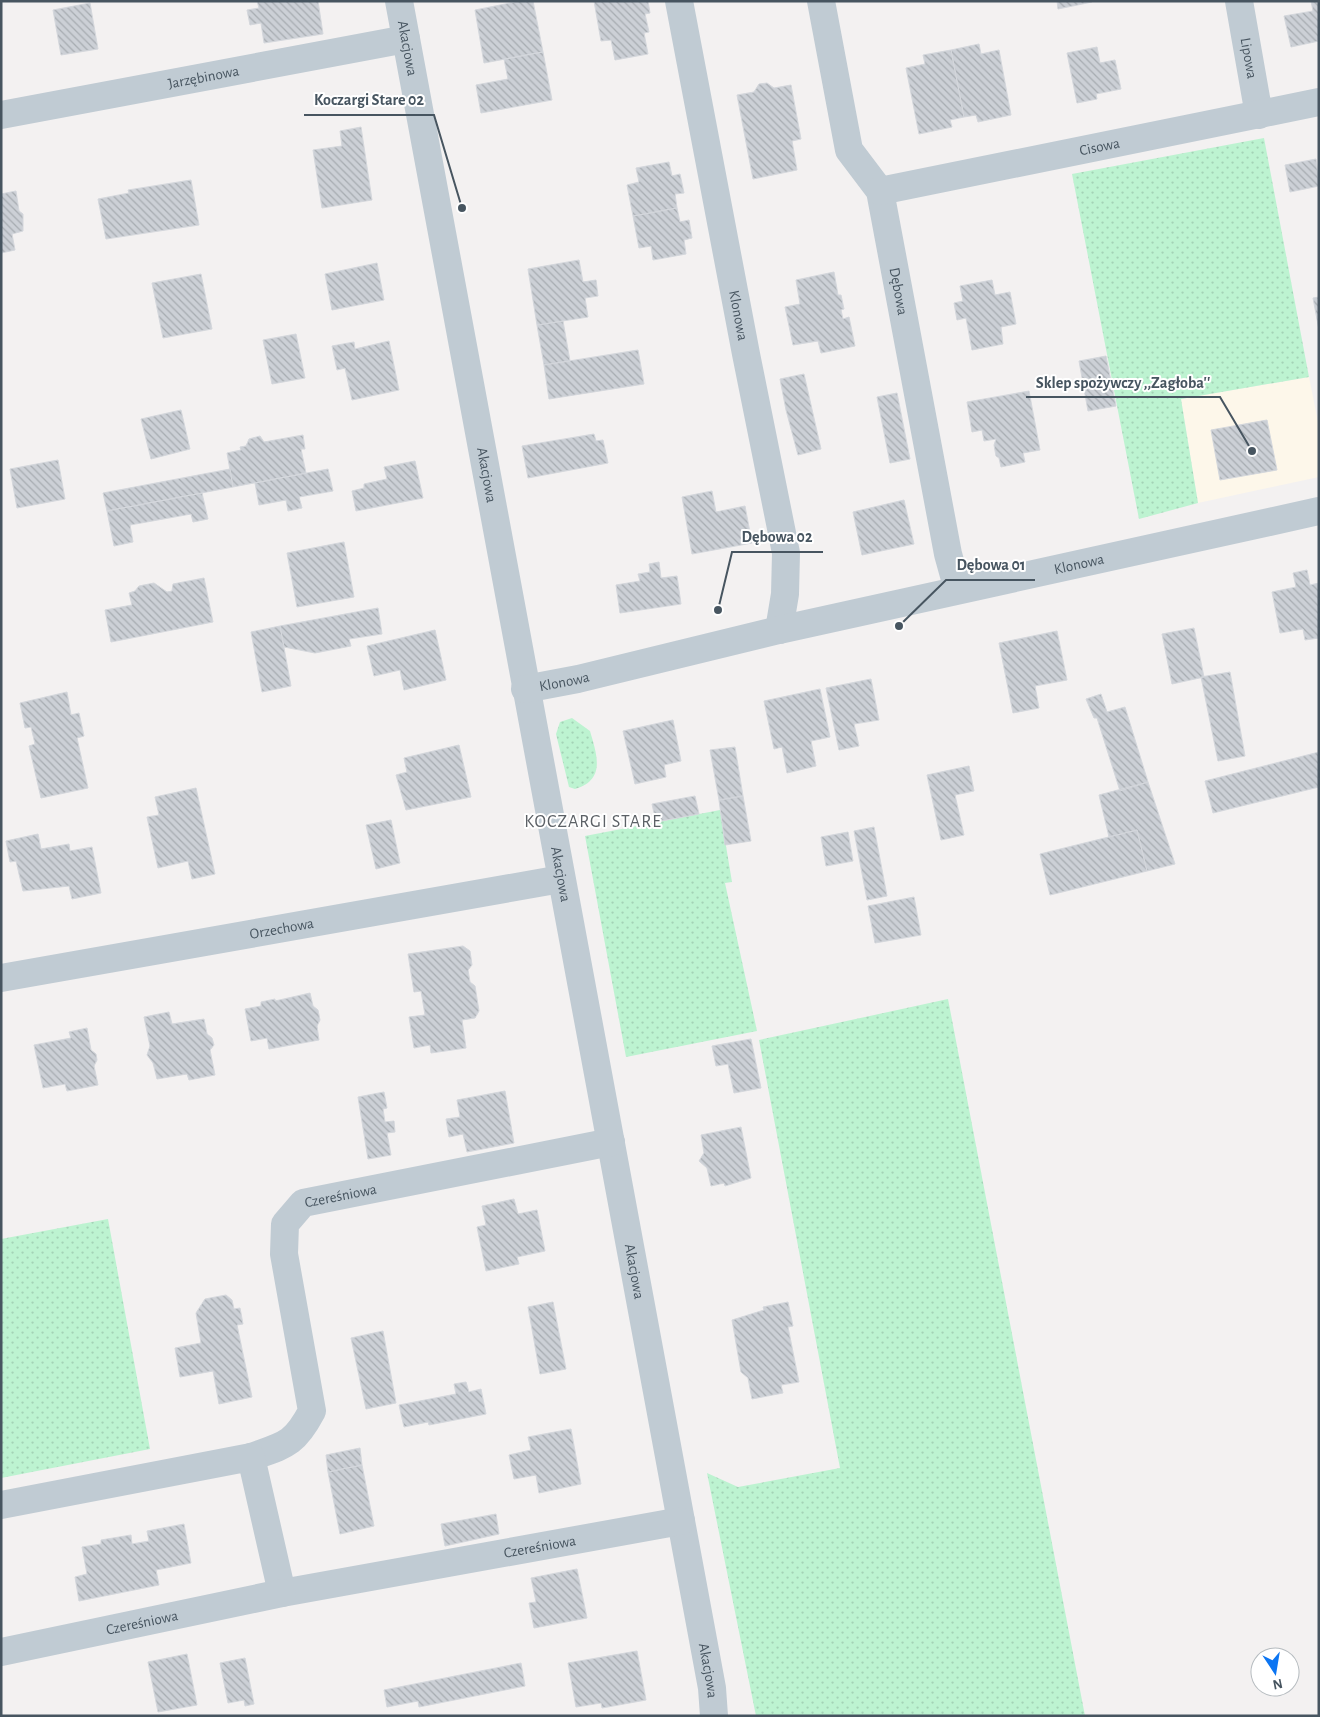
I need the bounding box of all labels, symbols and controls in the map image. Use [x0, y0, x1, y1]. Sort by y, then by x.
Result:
street label: Akacjowa [395, 19, 420, 77]
street label: Lipowa [1238, 36, 1260, 80]
street label: Jarzębinowa [167, 63, 240, 92]
callout: Koczargi Stare 02 [304, 84, 434, 115]
text: Koczargi Stare 02 [314, 92, 424, 108]
street label: Cisowa [1078, 136, 1121, 158]
street label: Dębowa [886, 266, 910, 317]
street label: Klonowa [726, 289, 750, 342]
callout: Sklep spożywczy ,,Zagłoba'' [1026, 366, 1220, 397]
text: Sklep spożywczy ,,Zagłoba'' [1036, 375, 1210, 392]
street label: Akacjowa [474, 446, 499, 504]
callout: Dębowa 02 [732, 521, 823, 552]
text: Dębowa 02 [742, 529, 813, 545]
callout: Dębowa 01 [946, 549, 1035, 580]
street label: Klonowa [1053, 552, 1106, 577]
text: Dębowa 01 [956, 557, 1026, 573]
street label: Klonowa [538, 669, 591, 694]
district label: KOCZARGI STARE [524, 813, 662, 831]
street label: Akacjowa [548, 845, 573, 903]
street label: Orzechowa [248, 916, 315, 942]
street label: Czereśniowa [303, 1182, 378, 1211]
street label: Akacjowa [622, 1243, 647, 1300]
street label: Czereśniowa [503, 1533, 577, 1561]
street label: Czereśniowa [105, 1608, 179, 1638]
street label: Akacjowa [696, 1642, 720, 1699]
north arrow [1250, 1647, 1300, 1697]
text: N [1271, 1676, 1284, 1692]

